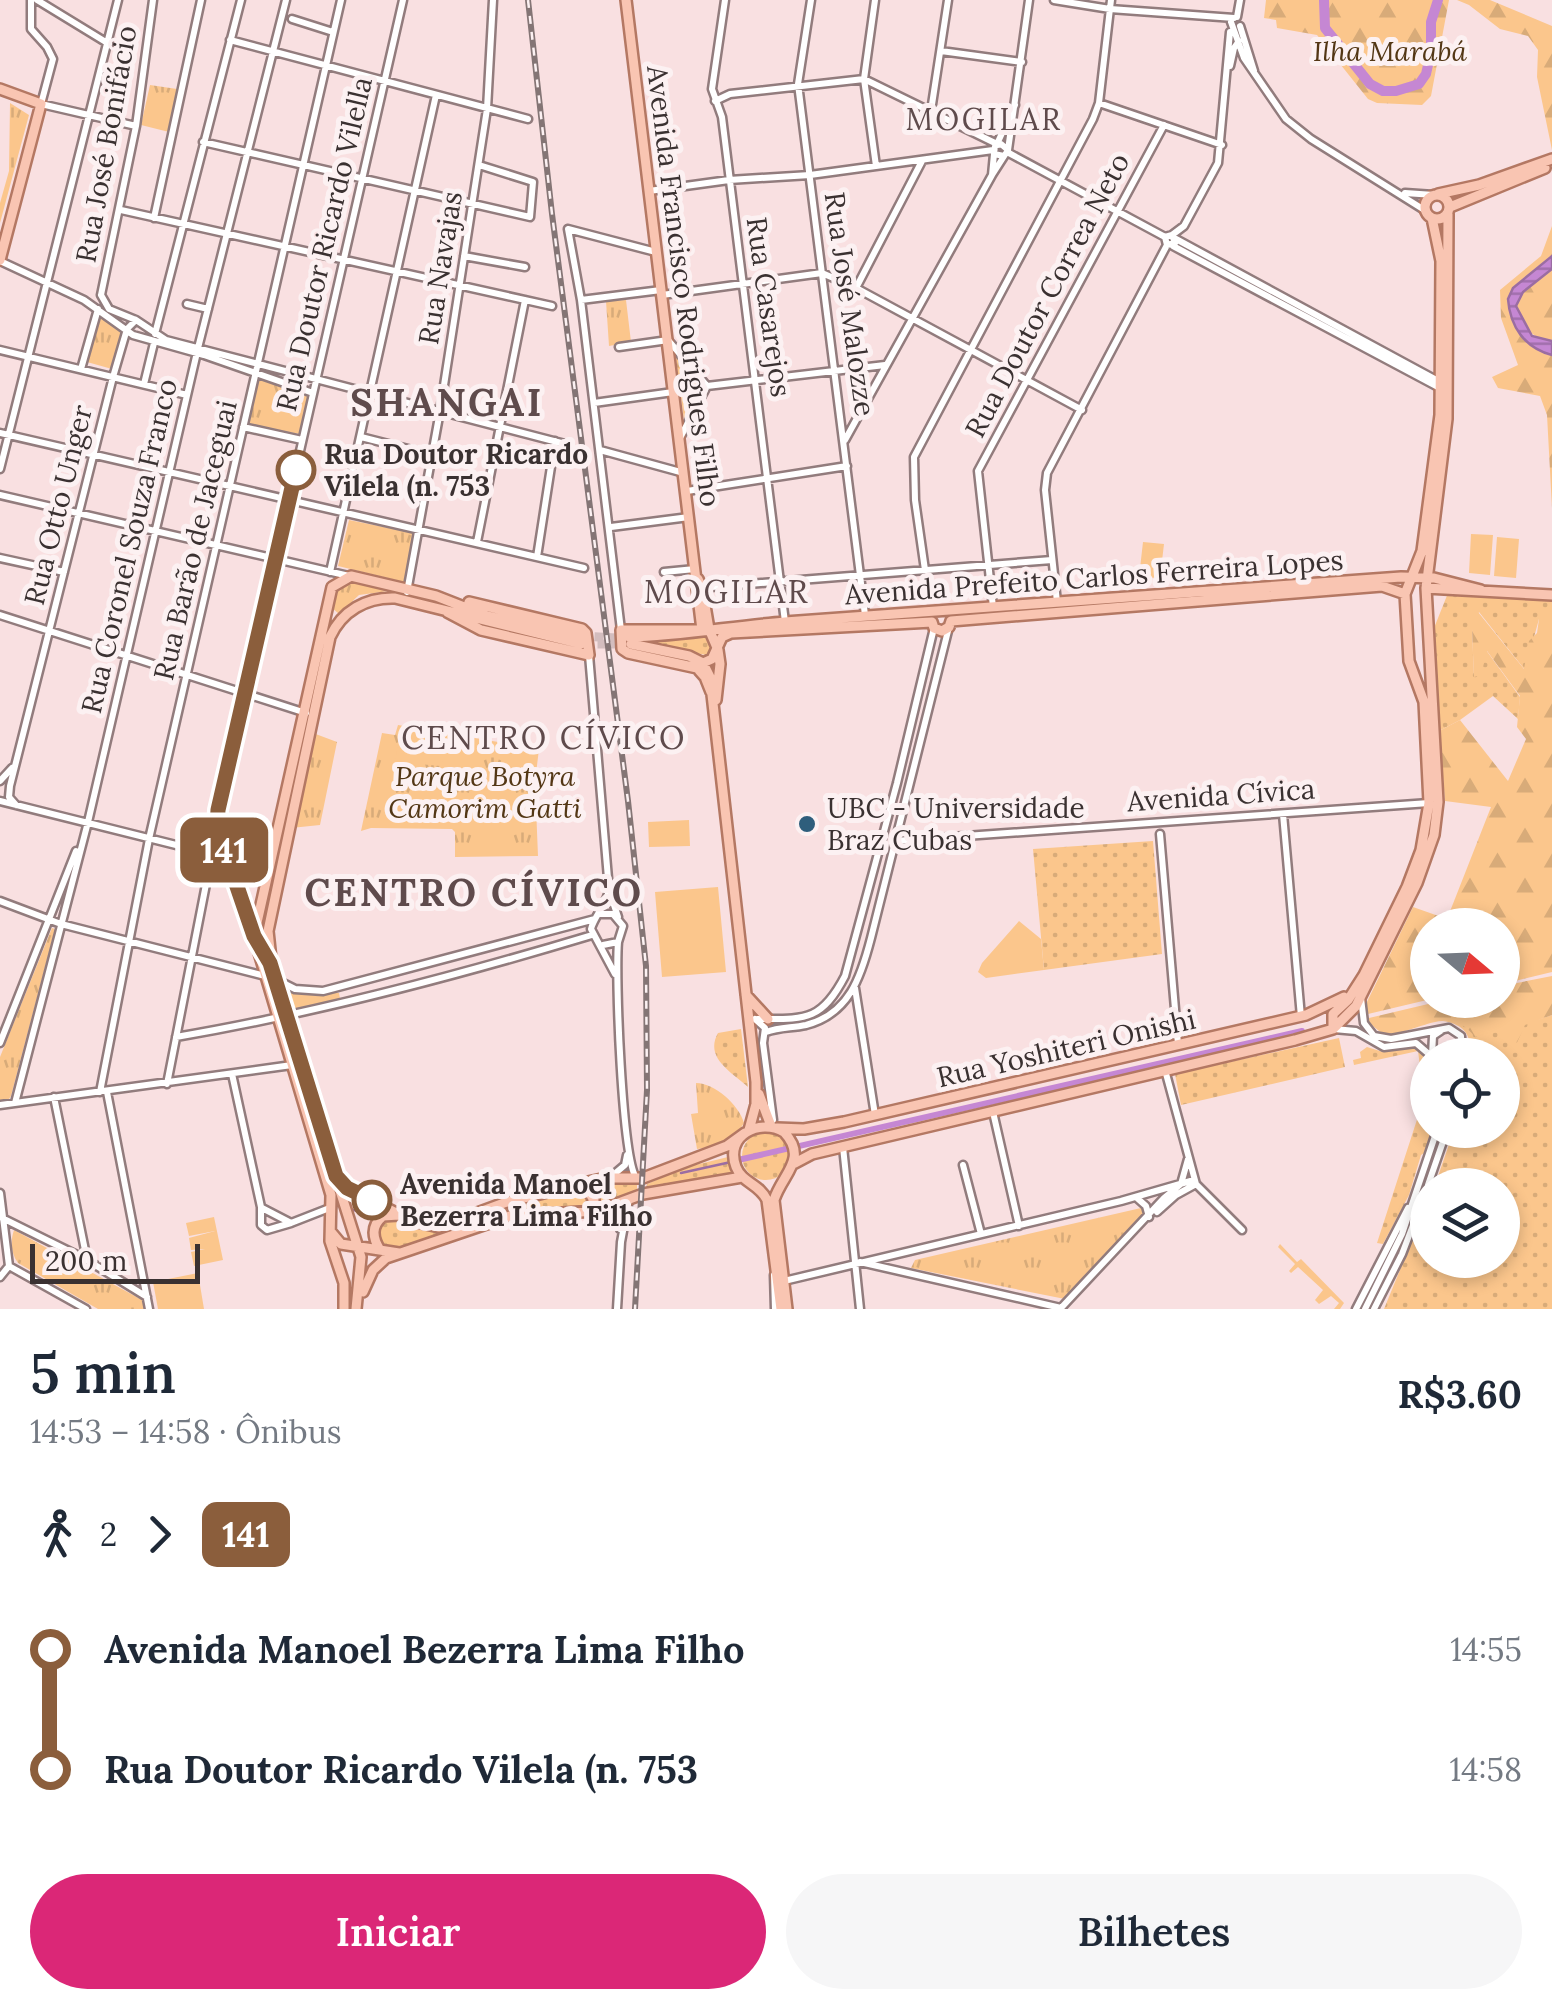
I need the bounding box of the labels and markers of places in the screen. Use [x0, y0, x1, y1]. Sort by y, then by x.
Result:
place label: Rua Doutor Ricardo Vilela (n. 753 [324, 436, 588, 504]
marker: Rua Doutor Ricardo Vilela (n. 753 [277, 451, 315, 489]
place label: UBC - Universidade Braz Cubas [827, 790, 1085, 858]
marker: UBC - Universidade Braz Cubas [796, 813, 818, 835]
place label: Avenida Manoel Bezerra Lima Filho [400, 1166, 652, 1234]
marker: Avenida Manoel Bezerra Lima Filho [353, 1181, 391, 1219]

